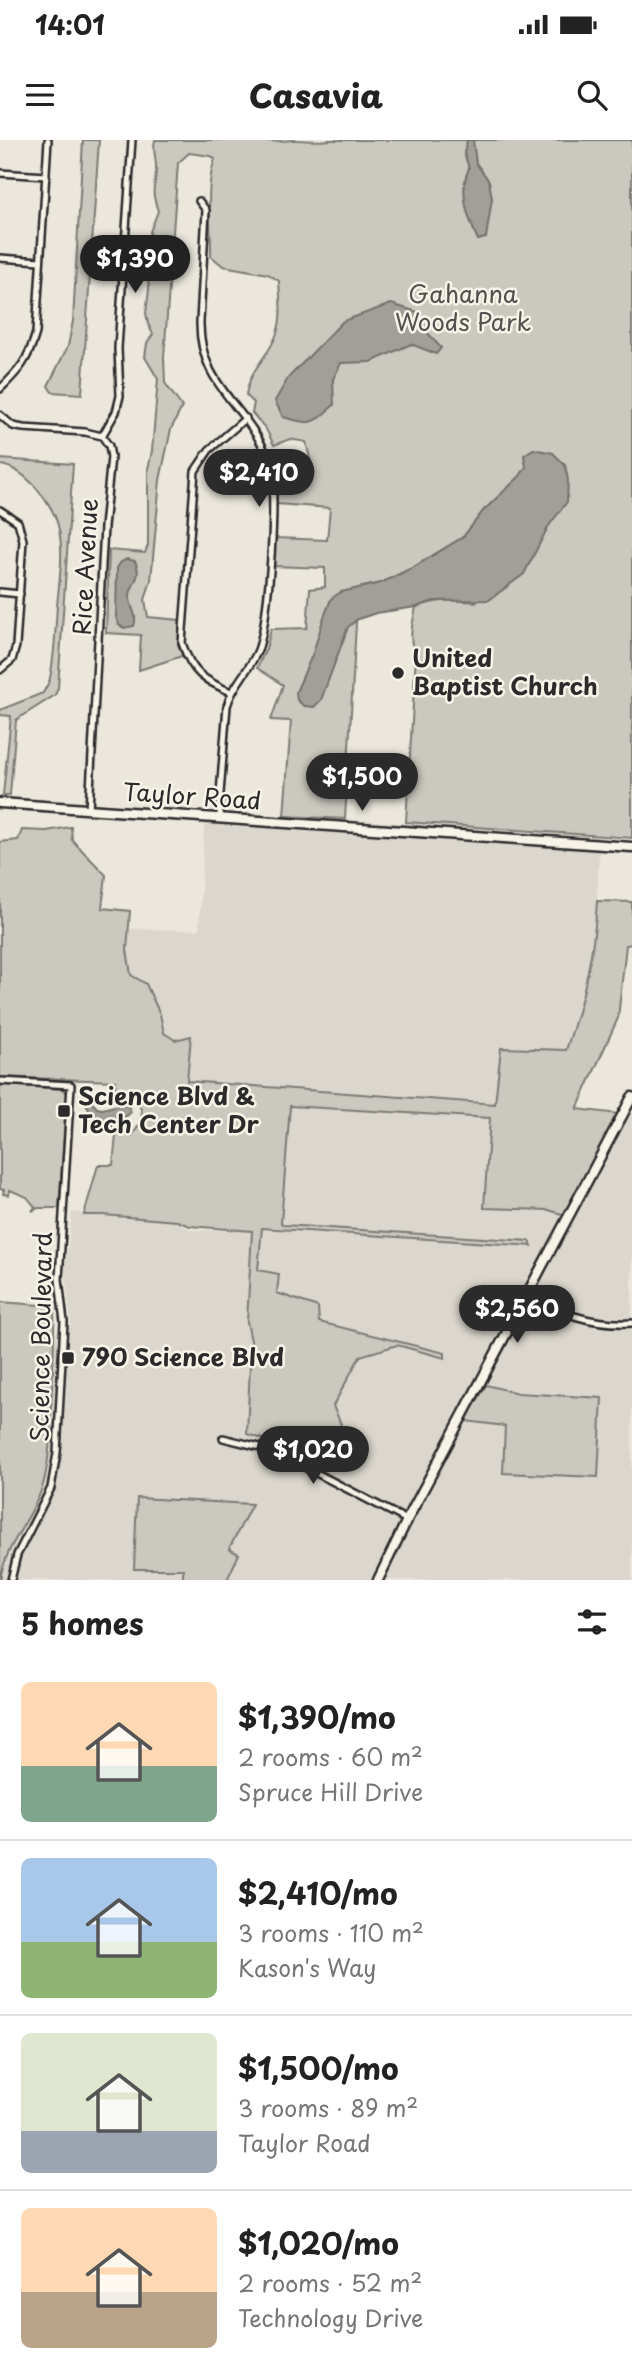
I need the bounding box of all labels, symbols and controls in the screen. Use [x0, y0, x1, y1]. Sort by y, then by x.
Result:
text: 14:01 [35, 5, 105, 44]
text: Casavia [249, 71, 383, 119]
icon: menu [21, 76, 59, 114]
icon: search [573, 76, 611, 114]
pin: $1,390 [78, 236, 192, 295]
text: $1,390 [96, 240, 174, 275]
park label: Gahanna Woods Park [395, 275, 531, 339]
pin: $2,410 [202, 450, 316, 509]
text: $2,410 [219, 454, 299, 489]
street label: Rice Avenue [62, 498, 106, 636]
place label: United Baptist Church [412, 639, 598, 703]
marker: United Baptist Church [390, 665, 406, 681]
pin: $1,500 [305, 754, 419, 813]
text: $1,500 [322, 758, 402, 793]
street label: Taylor Road [122, 772, 262, 818]
place label: Science Blvd & Tech Center Dr [78, 1077, 260, 1141]
marker: Science Blvd & Tech Center Dr [56, 1103, 72, 1119]
street label: Science Boulevard [20, 1231, 60, 1442]
pin: $2,560 [460, 1286, 574, 1345]
text: $2,560 [475, 1290, 559, 1325]
place label: 790 Science Blvd [82, 1338, 284, 1374]
marker: 790 Science Blvd [60, 1350, 76, 1366]
pin: $1,020 [256, 1426, 370, 1486]
text: $1,020 [273, 1431, 353, 1466]
text: 5 homes [21, 1600, 144, 1645]
icon: filters [573, 1603, 611, 1641]
text: $1,390/mo [238, 1694, 396, 1739]
icon: home [77, 1710, 161, 1794]
text: 2 rooms · 60 m² [238, 1739, 423, 1774]
text: Spruce Hill Drive [238, 1774, 423, 1809]
text: $2,410/mo [238, 1870, 398, 1915]
icon: home [77, 1886, 161, 1970]
text: 3 rooms · 110 m² [238, 1915, 424, 1950]
text: Kason's Way [238, 1950, 377, 1985]
text: $1,500/mo [238, 2045, 399, 2090]
icon: home [77, 2061, 161, 2145]
text: 3 rooms · 89 m² [238, 2090, 418, 2125]
text: Taylor Road [238, 2125, 371, 2160]
text: $1,020/mo [238, 2220, 399, 2265]
icon: home [77, 2236, 161, 2320]
text: 2 rooms · 52 m² [238, 2265, 422, 2300]
text: Technology Drive [238, 2300, 423, 2335]

